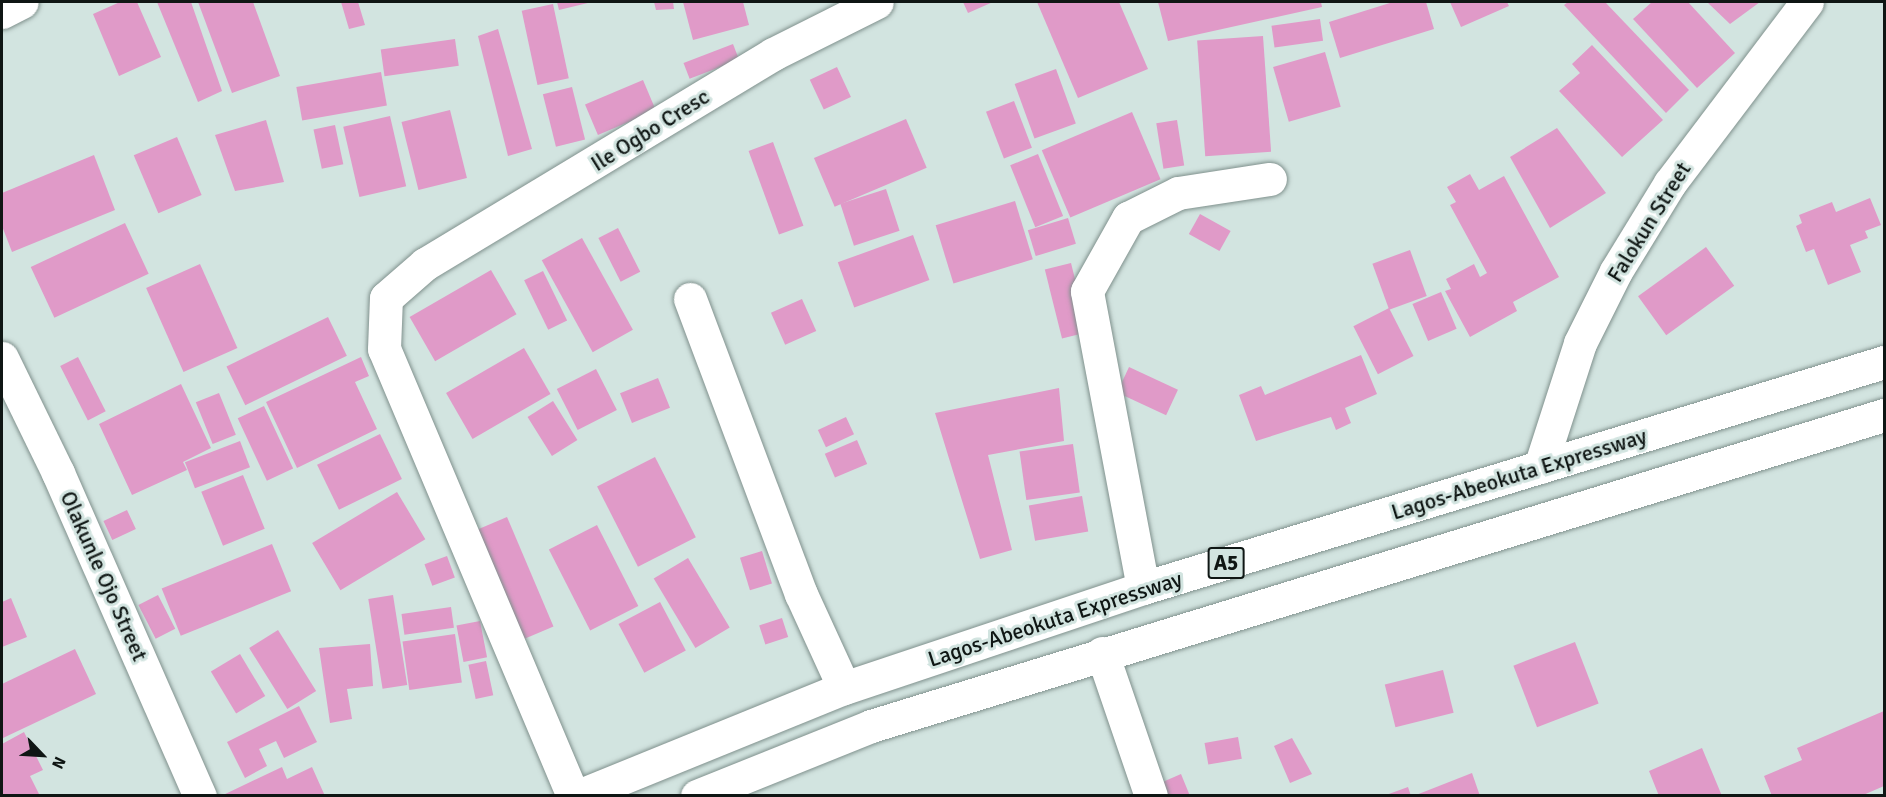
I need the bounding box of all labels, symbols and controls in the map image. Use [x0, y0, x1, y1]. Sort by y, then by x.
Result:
street label: Ile Ogbo Cresc [586, 83, 714, 177]
street label: Falokun Street [1602, 157, 1696, 287]
street label: Lagos-Abeokuta Expressway [1388, 423, 1650, 525]
street label: Olakunle Ojo Street [55, 487, 153, 665]
road number: A5 [1206, 545, 1246, 581]
street label: Lagos-Abeokuta Expressway [925, 565, 1185, 673]
north arrow [12, 725, 72, 785]
text: N [47, 753, 70, 772]

